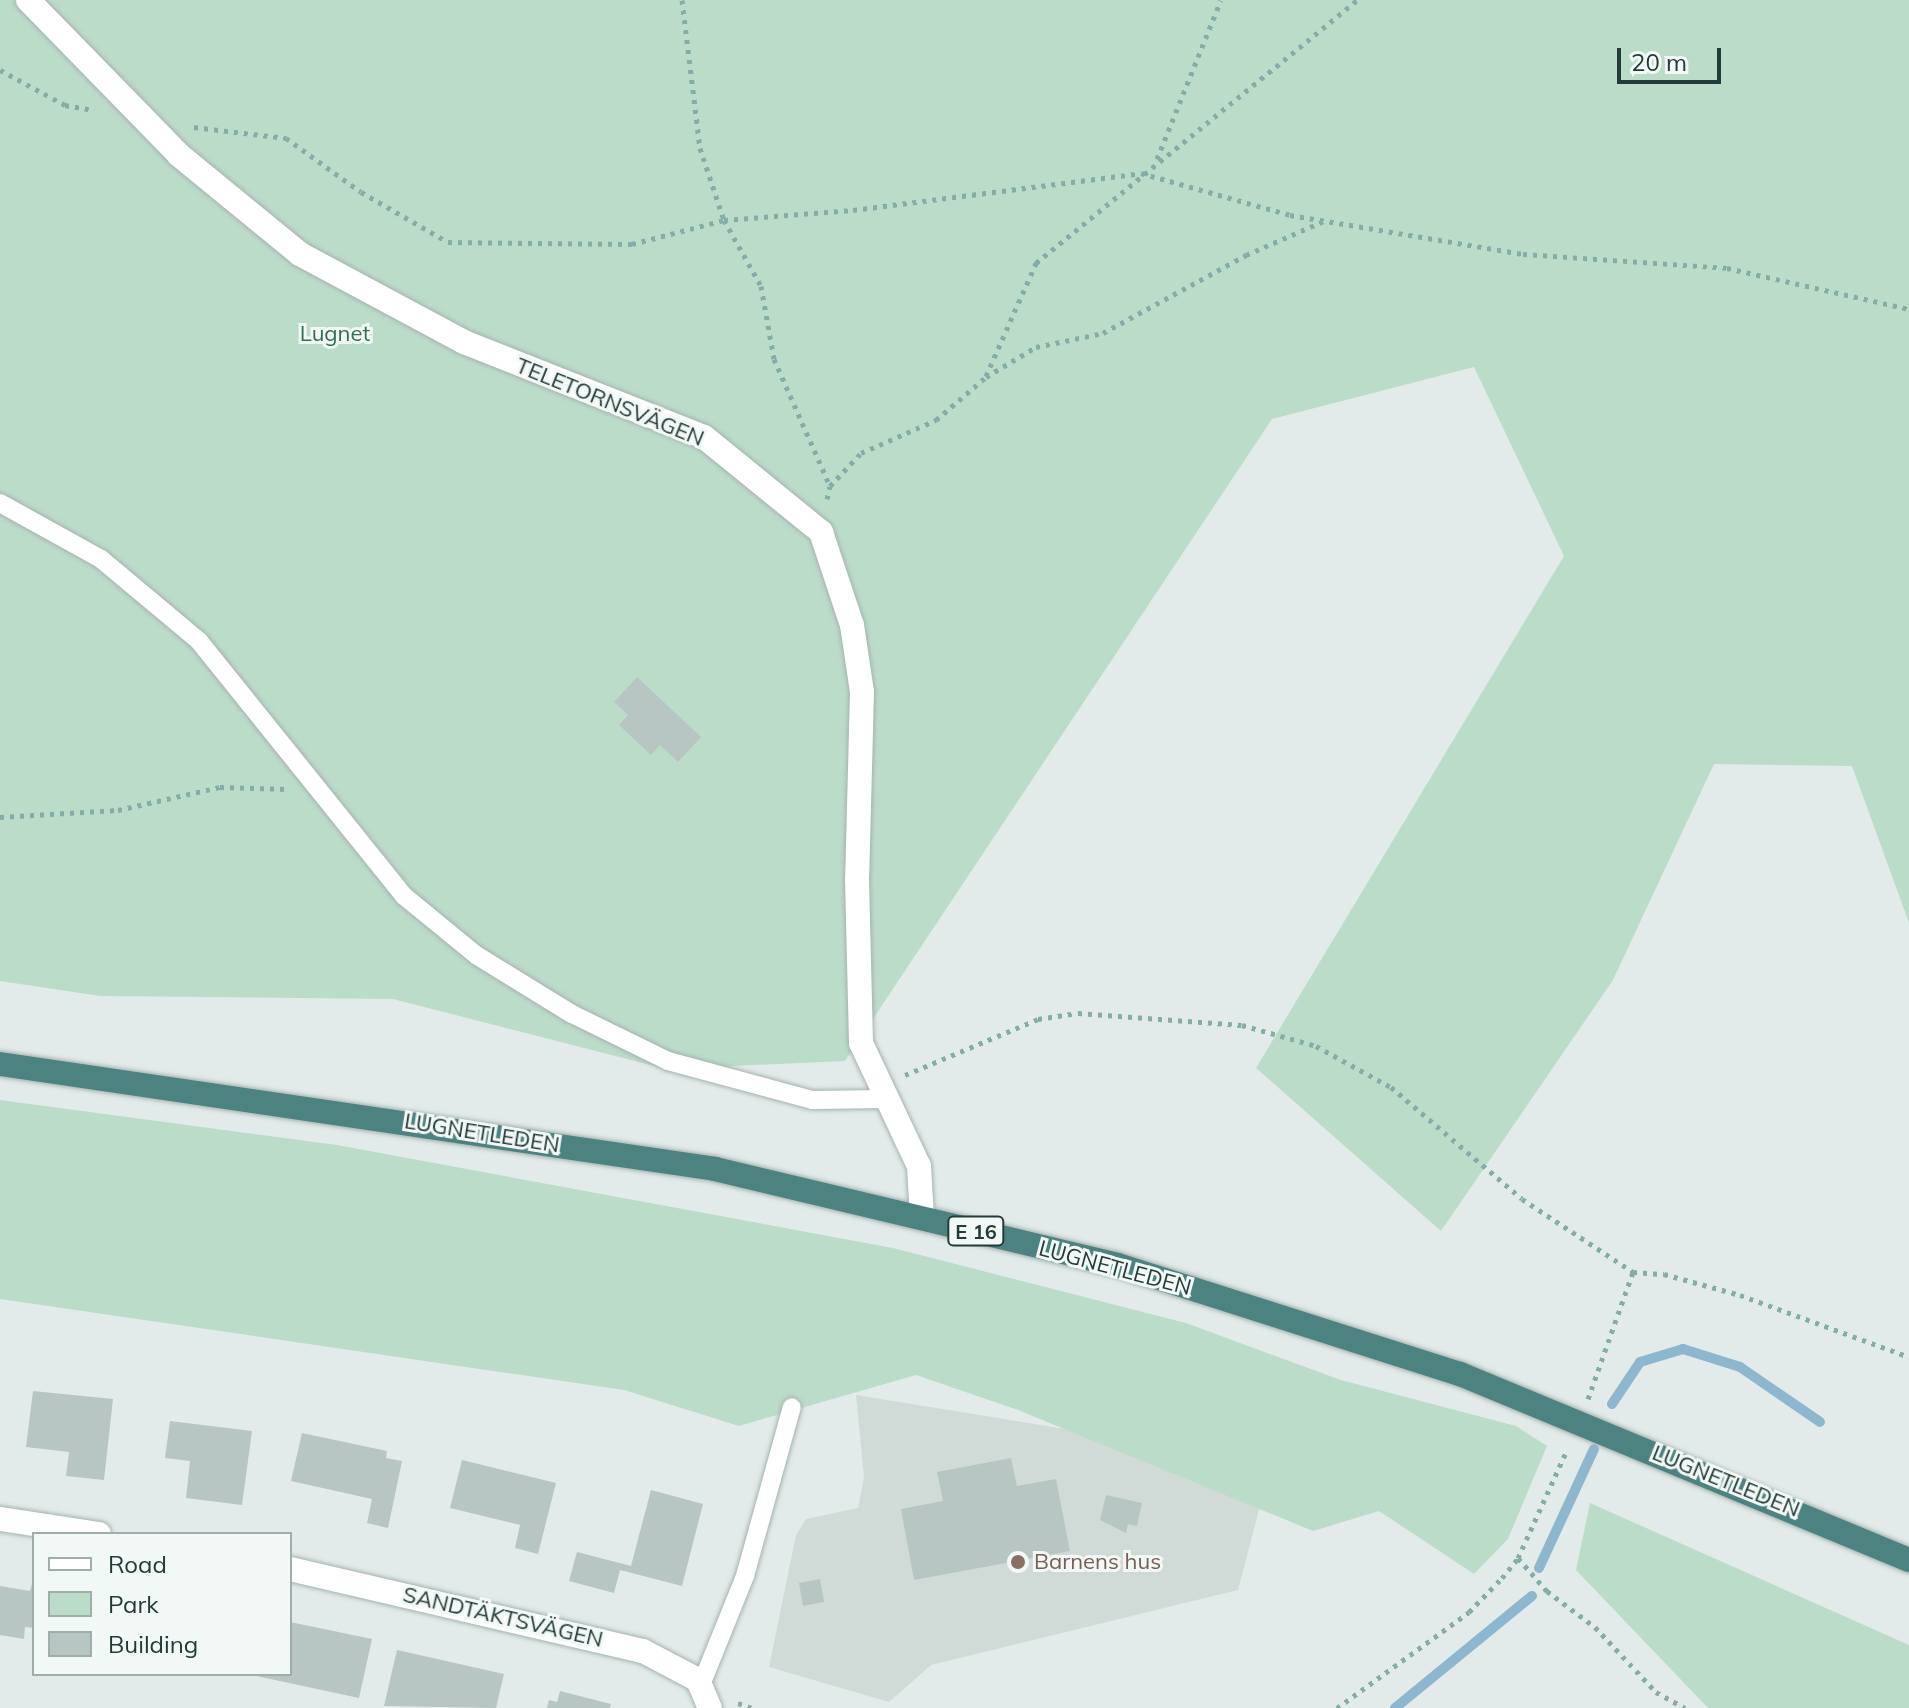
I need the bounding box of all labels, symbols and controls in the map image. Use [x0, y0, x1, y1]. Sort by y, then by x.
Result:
scale bar [1621, 32, 1725, 82]
text: 20 m [1631, 47, 1687, 77]
park label: Lugnet [300, 321, 370, 347]
street label: TELETORNSVÄGEN [512, 352, 708, 452]
street label: LUGNETLEDEN [403, 1108, 561, 1158]
road number: E 16 [946, 1215, 1006, 1247]
street label: LUGNETLEDEN [1036, 1235, 1194, 1301]
street label: LUGNETLEDEN [1648, 1439, 1804, 1523]
legend [32, 1532, 292, 1676]
text: Road [108, 1549, 167, 1579]
place label: Barnens hus [1034, 1549, 1161, 1575]
marker: Barnens hus [1009, 1553, 1027, 1571]
street label: SANDTÄKTSVÄGEN [400, 1581, 606, 1653]
text: Park [108, 1589, 159, 1619]
text: Building [108, 1629, 198, 1659]

